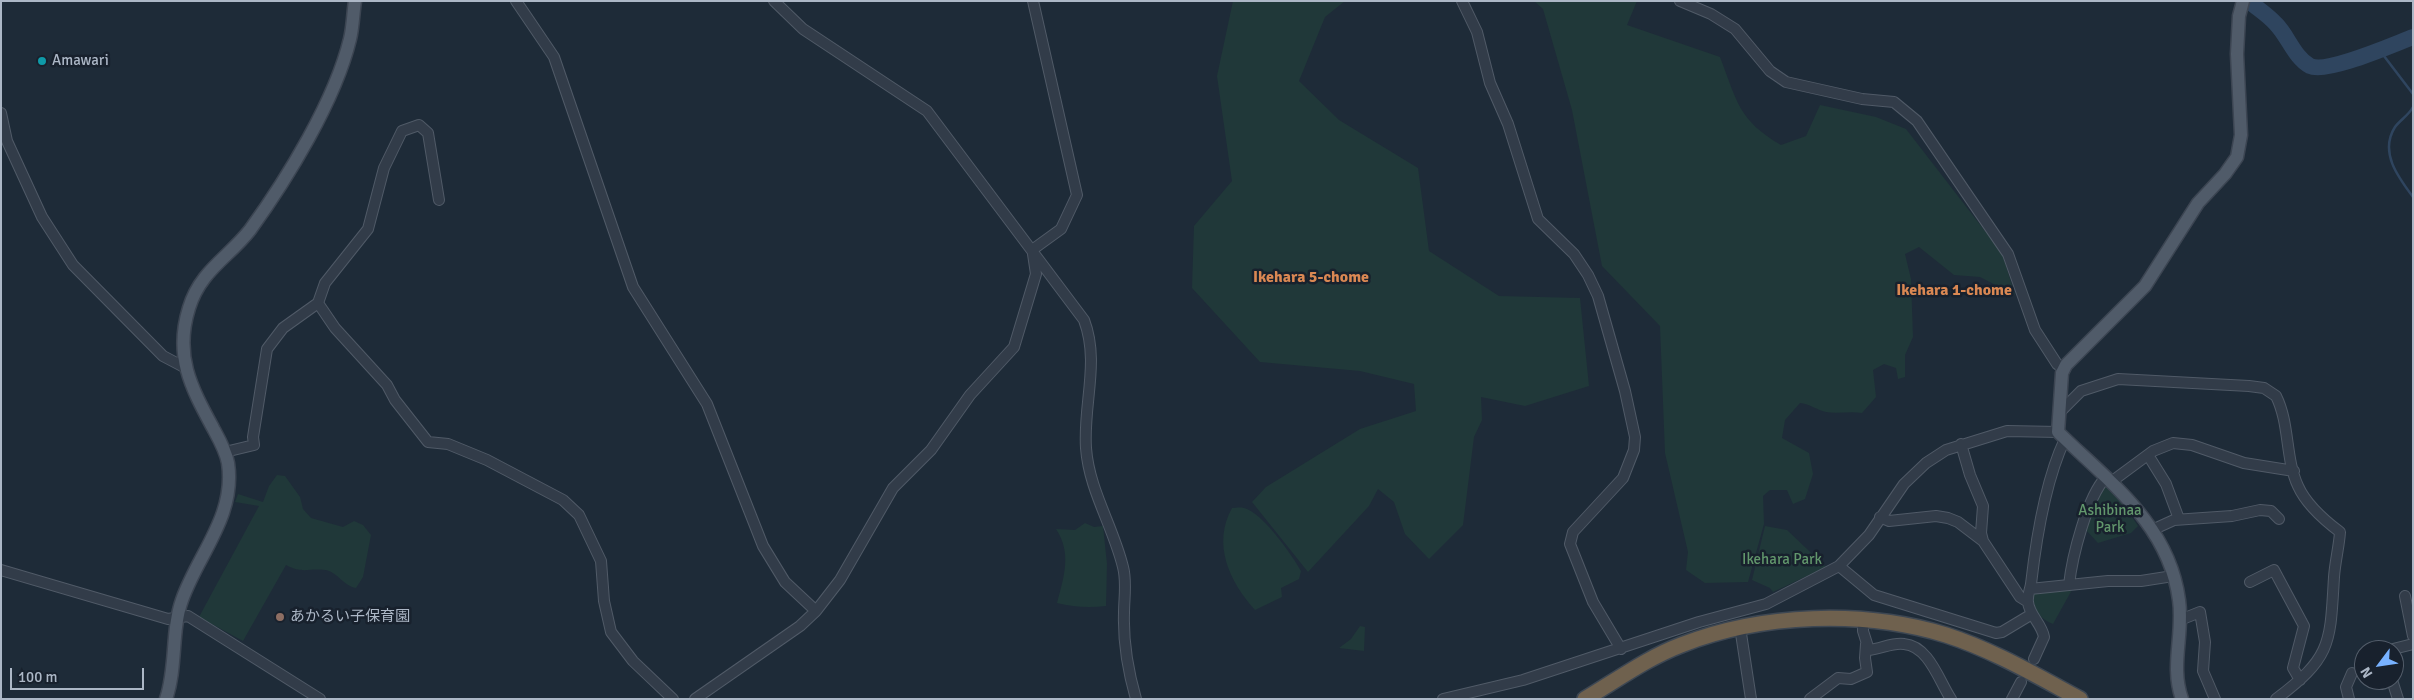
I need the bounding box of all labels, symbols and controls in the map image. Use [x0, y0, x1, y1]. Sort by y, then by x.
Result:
place label: Amawari [52, 52, 109, 70]
marker: Amawari [36, 55, 48, 67]
district label: Ikehara 5-chome [1253, 268, 1369, 288]
district label: Ikehara 1-chome [1896, 281, 2012, 301]
park label: Ashibinaa Park [2078, 502, 2142, 537]
park label: Ikehara Park [1742, 551, 1822, 569]
place label: あかるい子保育園 [290, 608, 410, 626]
marker: あかるい子保育園 [274, 611, 286, 623]
north arrow [2354, 640, 2404, 690]
scale bar [12, 658, 146, 690]
text: N [2357, 664, 2376, 681]
text: 100 m [18, 668, 58, 686]

